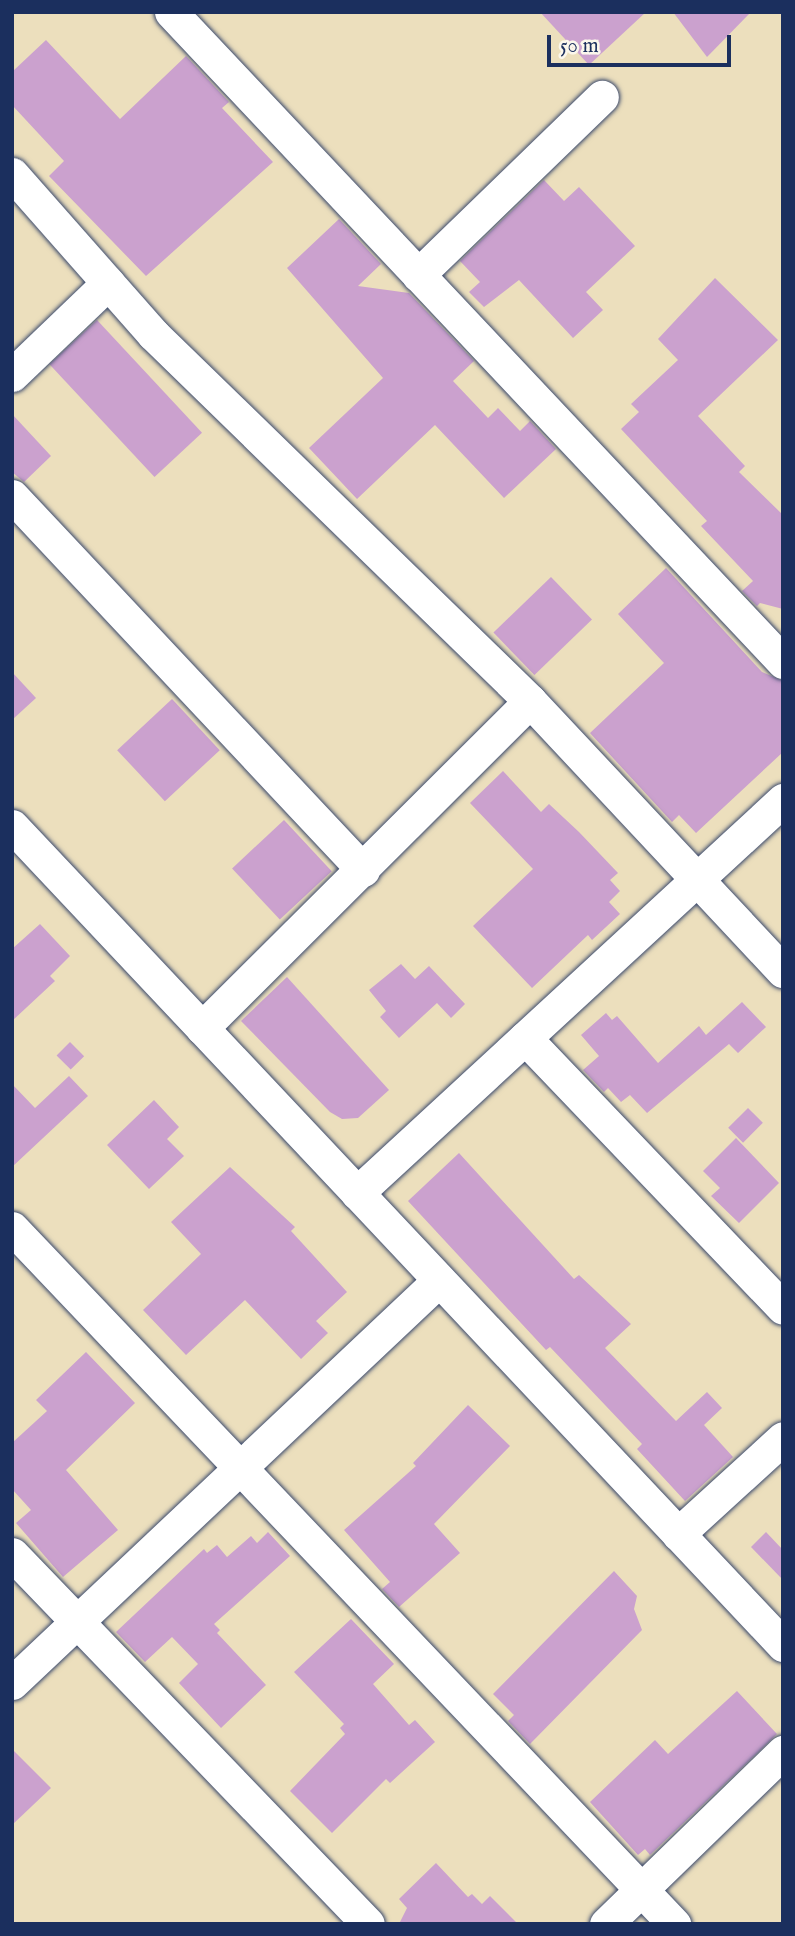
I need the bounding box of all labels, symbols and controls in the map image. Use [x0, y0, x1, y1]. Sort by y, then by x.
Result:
scale bar [550, 21, 734, 65]
text: 50 m [560, 33, 599, 60]

